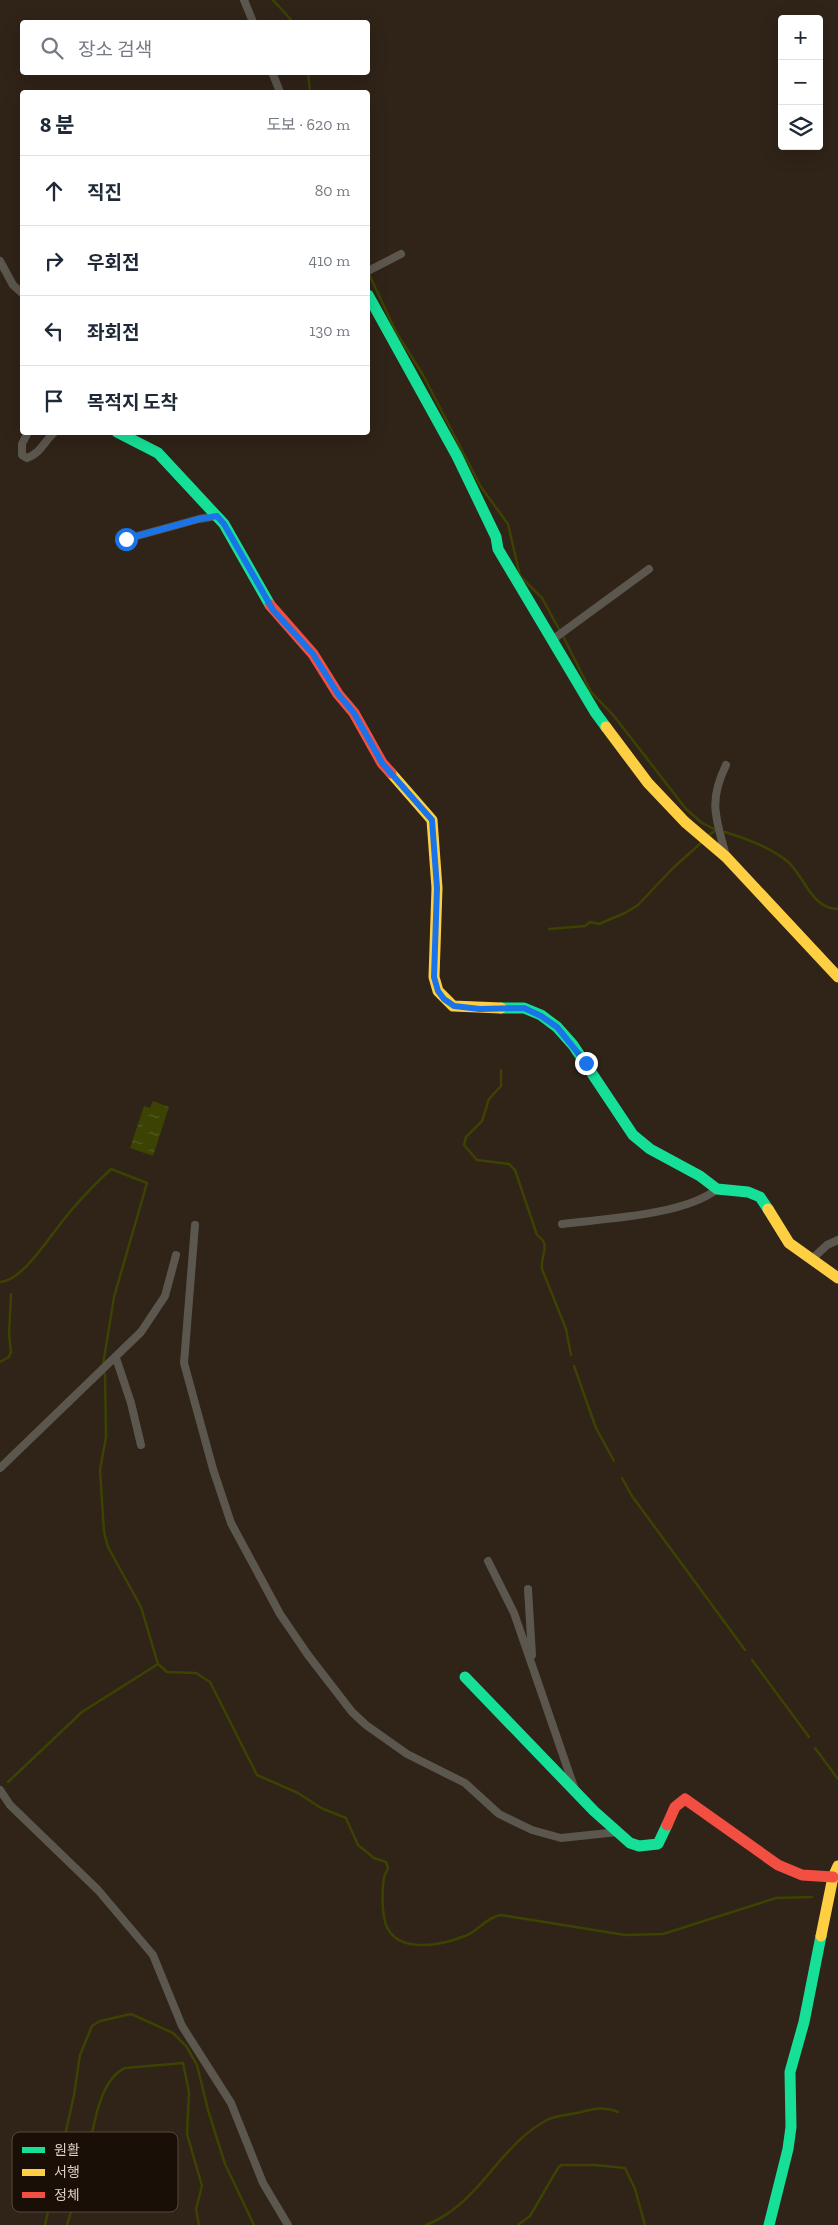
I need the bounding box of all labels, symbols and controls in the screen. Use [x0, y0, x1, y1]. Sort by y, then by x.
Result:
map controls [778, 15, 823, 150]
button: + [778, 15, 823, 60]
search box [20, 20, 370, 75]
icon: search [38, 34, 66, 62]
text: 장소 검색 [78, 38, 152, 61]
button: − [778, 60, 823, 105]
button: layers [778, 105, 823, 150]
text: 8 분 [40, 112, 75, 137]
text: 도보 · 620 m [266, 115, 350, 134]
icon: ahead [40, 177, 68, 205]
text: 직진 [87, 181, 122, 204]
text: 80 m [315, 181, 350, 200]
icon: right [40, 247, 68, 275]
text: 우회전 [87, 251, 139, 274]
text: 410 m [309, 251, 350, 270]
icon: left [40, 317, 68, 345]
text: 좌회전 [87, 321, 139, 344]
text: 130 m [309, 321, 350, 340]
icon: arrive [40, 387, 68, 415]
text: 목적지 도착 [87, 391, 178, 414]
route start [115, 528, 138, 551]
route end [575, 1052, 598, 1075]
legend [12, 2132, 178, 2212]
text: 원활 [54, 2142, 80, 2159]
text: 서행 [54, 2164, 80, 2181]
text: 정체 [54, 2187, 80, 2204]

